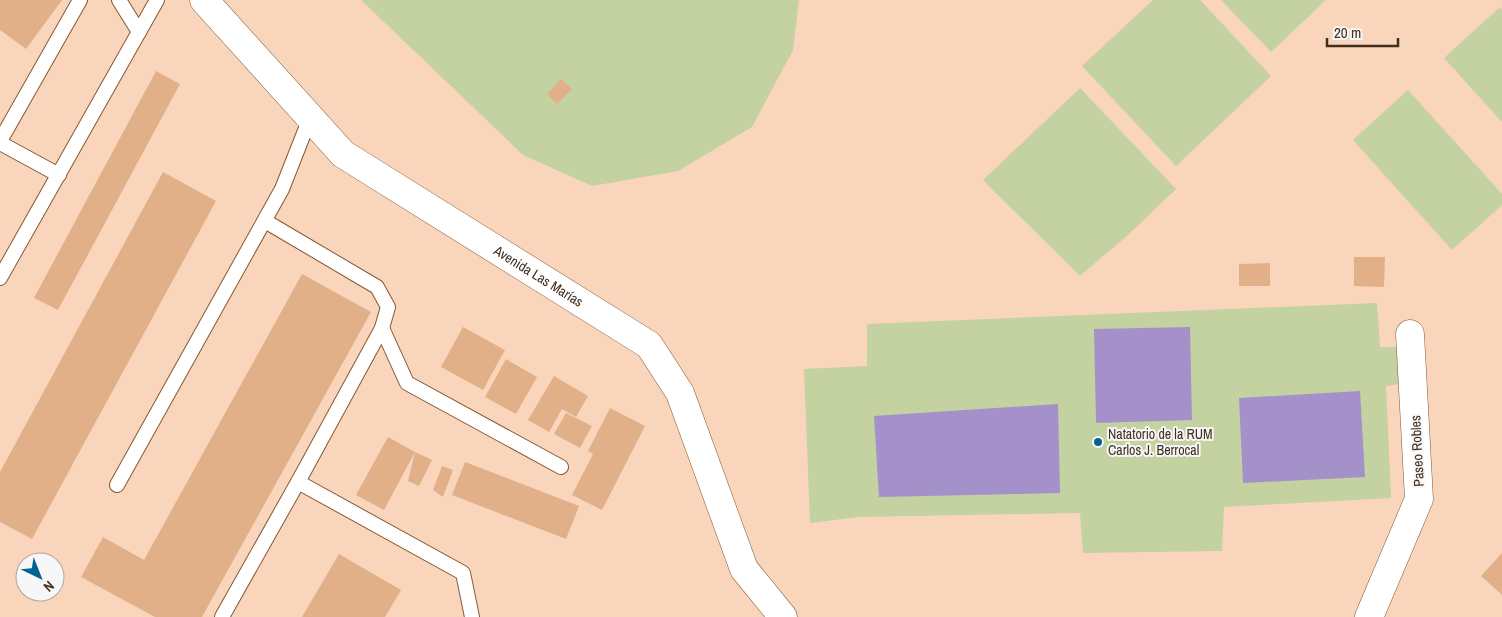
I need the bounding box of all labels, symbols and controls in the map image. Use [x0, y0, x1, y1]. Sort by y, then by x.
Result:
scale bar [1327, 15, 1398, 47]
text: 20 m [1334, 22, 1361, 43]
street label: Avenida Las Marías [490, 241, 587, 311]
street label: Paseo Robles [1406, 415, 1428, 487]
place label: Natatorio de la RUM Carlos J. Berrocal [1108, 425, 1213, 459]
marker: Natatorio de la RUM Carlos J. Berrocal [1092, 436, 1104, 448]
north arrow [15, 552, 65, 602]
text: N [40, 577, 58, 596]

